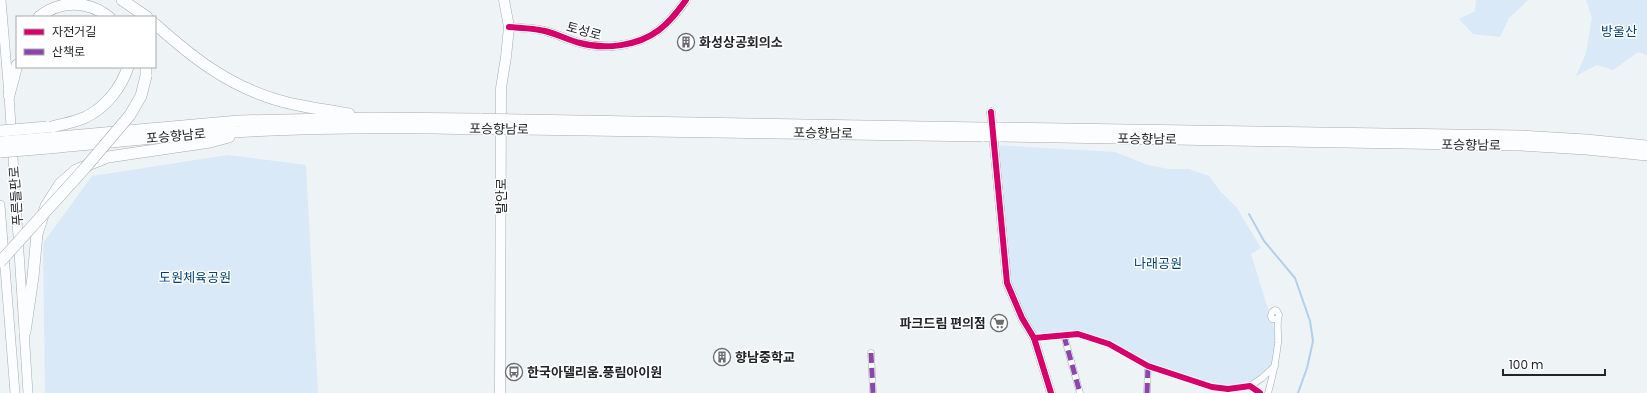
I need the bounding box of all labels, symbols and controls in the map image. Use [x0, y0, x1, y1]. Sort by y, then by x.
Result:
legend [16, 16, 156, 68]
street label: 토성로 [564, 17, 604, 45]
park label: 방울산 [1601, 22, 1637, 41]
text: 자전거길 [52, 23, 96, 40]
building icon: 화성상공회의소 [676, 32, 696, 52]
place label: 화성상공회의소 [699, 33, 783, 52]
text: 산책로 [52, 43, 85, 60]
street label: 포승향남로 [469, 119, 529, 139]
street label: 포승향남로 [793, 123, 853, 143]
street label: 포승향남로 [145, 124, 207, 148]
street label: 포승향남로 [1117, 129, 1177, 149]
street label: 포승향남로 [1441, 135, 1501, 155]
street label: 푸른들판로 [4, 165, 28, 226]
street label: 발안로 [492, 178, 511, 214]
park label: 나래공원 [1134, 254, 1182, 273]
park label: 도원체육공원 [159, 268, 231, 287]
supermarket icon: 파크드림 편의점 [989, 313, 1009, 333]
place label: 파크드림 편의점 [900, 314, 986, 333]
building icon: 향남중학교 [712, 347, 732, 367]
place label: 향남중학교 [735, 348, 795, 367]
scale bar [1503, 351, 1605, 377]
text: 100 m [1509, 356, 1543, 373]
bus stop icon: 한국아델리움.풍림아이원 [504, 362, 524, 382]
place label: 한국아델리움.풍림아이원 [527, 363, 662, 382]

